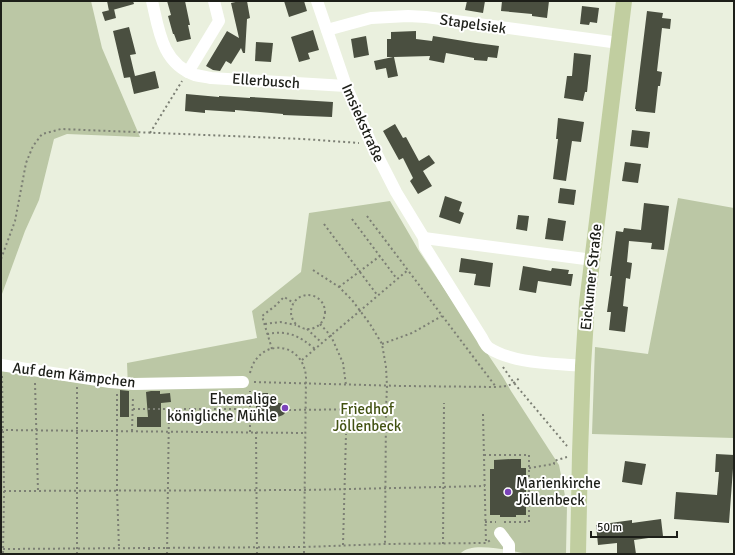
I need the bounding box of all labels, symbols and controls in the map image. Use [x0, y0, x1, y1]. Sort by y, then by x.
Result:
street label: Stapelsiek [439, 10, 508, 38]
street label: Ellerbusch [231, 70, 301, 92]
street label: Imsiekstraße [338, 81, 388, 165]
street label: Eickumer Straße [576, 223, 606, 331]
street label: Auf dem Kämpchen [12, 359, 136, 391]
place label: Ehemalige königliche Mühle [167, 390, 277, 425]
park label: Friedhof Jöllenbeck [333, 400, 402, 435]
marker: Ehemalige königliche Mühle [280, 403, 290, 413]
place label: Marienkirche Jöllenbeck [516, 474, 601, 509]
marker: Marienkirche Jöllenbeck [503, 487, 513, 497]
scale bar [591, 513, 677, 539]
text: 50 m [597, 520, 622, 535]

